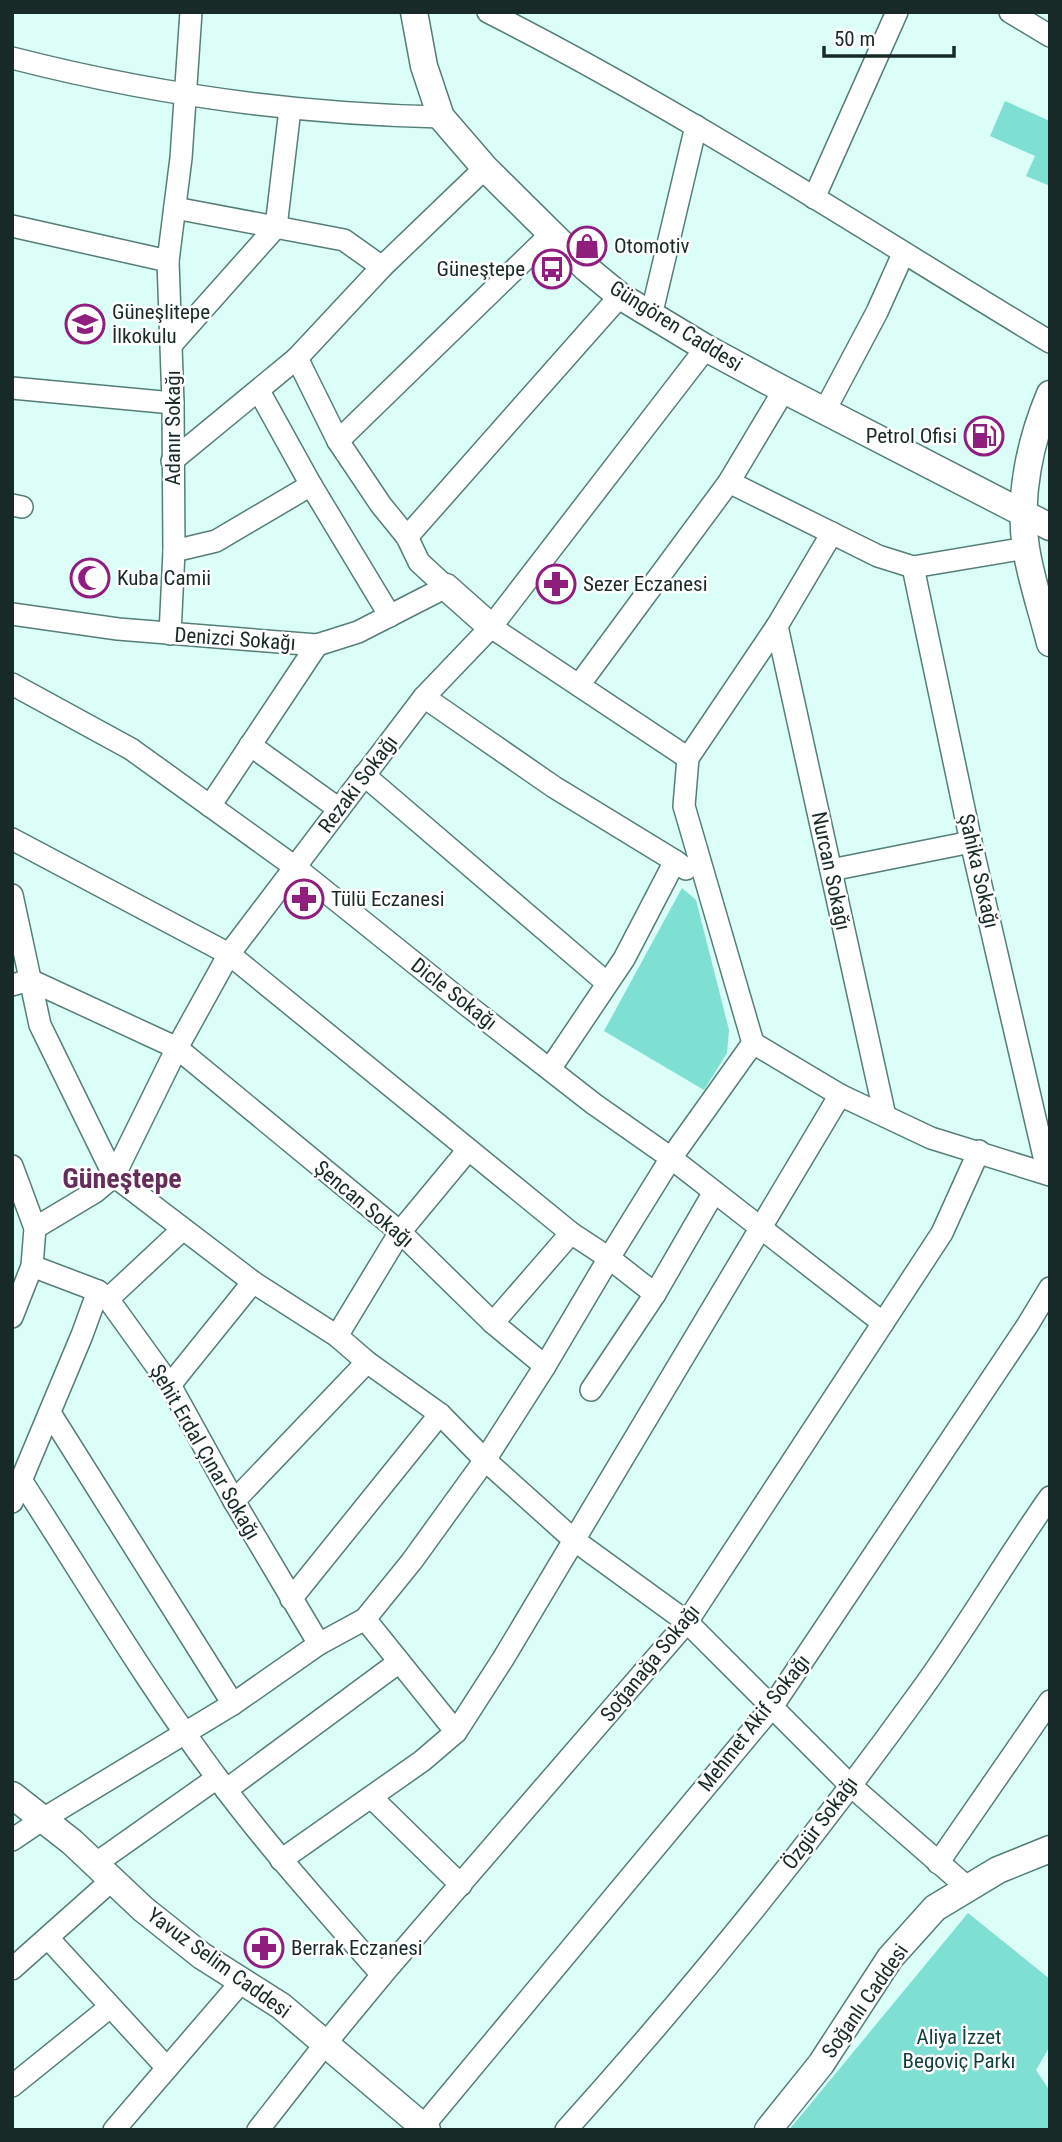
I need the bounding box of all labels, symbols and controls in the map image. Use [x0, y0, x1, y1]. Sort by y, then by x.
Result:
scale bar [824, 14, 954, 58]
text: 50 m [834, 27, 875, 51]
shop icon: Otomotiv [566, 225, 608, 267]
place label: Otomotiv [614, 234, 690, 258]
bus stop icon: Güneştepe [531, 248, 573, 290]
place label: Güneştepe [437, 257, 525, 281]
street label: Güngören Caddesi [605, 276, 747, 376]
place label: Güneşlitepe İlkokulu [112, 300, 210, 348]
school or university icon: Güneşlitepe İlkokulu [64, 303, 106, 345]
street label: Adanır Sokağı [161, 370, 185, 486]
fuel station icon: Petrol Ofisi [963, 415, 1005, 457]
place label: Petrol Ofisi [866, 424, 957, 448]
mosque icon: Kuba Camii [69, 557, 111, 599]
pharmacy icon: Sezer Eczanesi [535, 563, 577, 605]
place label: Kuba Camii [117, 566, 211, 590]
place label: Sezer Eczanesi [583, 572, 707, 596]
street label: Denizci Sokağı [174, 623, 296, 655]
street label: Rezaki Sokağı [314, 731, 402, 837]
street label: Nurcan Sokağı [807, 810, 855, 932]
street label: Şahika Sokağı [954, 812, 1004, 930]
pharmacy icon: Tülü Eczanesi [283, 878, 325, 920]
place label: Tülü Eczanesi [331, 887, 445, 911]
street label: Dicle Sokağı [406, 953, 502, 1035]
street label: Şencan Sokağı [310, 1156, 418, 1252]
district label: Güneştepe [62, 1162, 182, 1195]
street label: Şehit Erdal Çınar Sokağı [145, 1360, 265, 1544]
street label: Soğanağa Sokağı [595, 1600, 705, 1726]
street label: Mehmet Akif Sokağı [693, 1650, 815, 1796]
street label: Özgür Sokağı [777, 1772, 863, 1874]
street label: Yavuz Selim Caddesi [143, 1903, 295, 2023]
pharmacy icon: Berrak Eczanesi [243, 1927, 285, 1969]
place label: Berrak Eczanesi [291, 1936, 423, 1960]
street label: Soğanlı Caddesi [817, 1939, 913, 2063]
park label: Aliya İzzet Begoviç Parkı [903, 2025, 1015, 2073]

